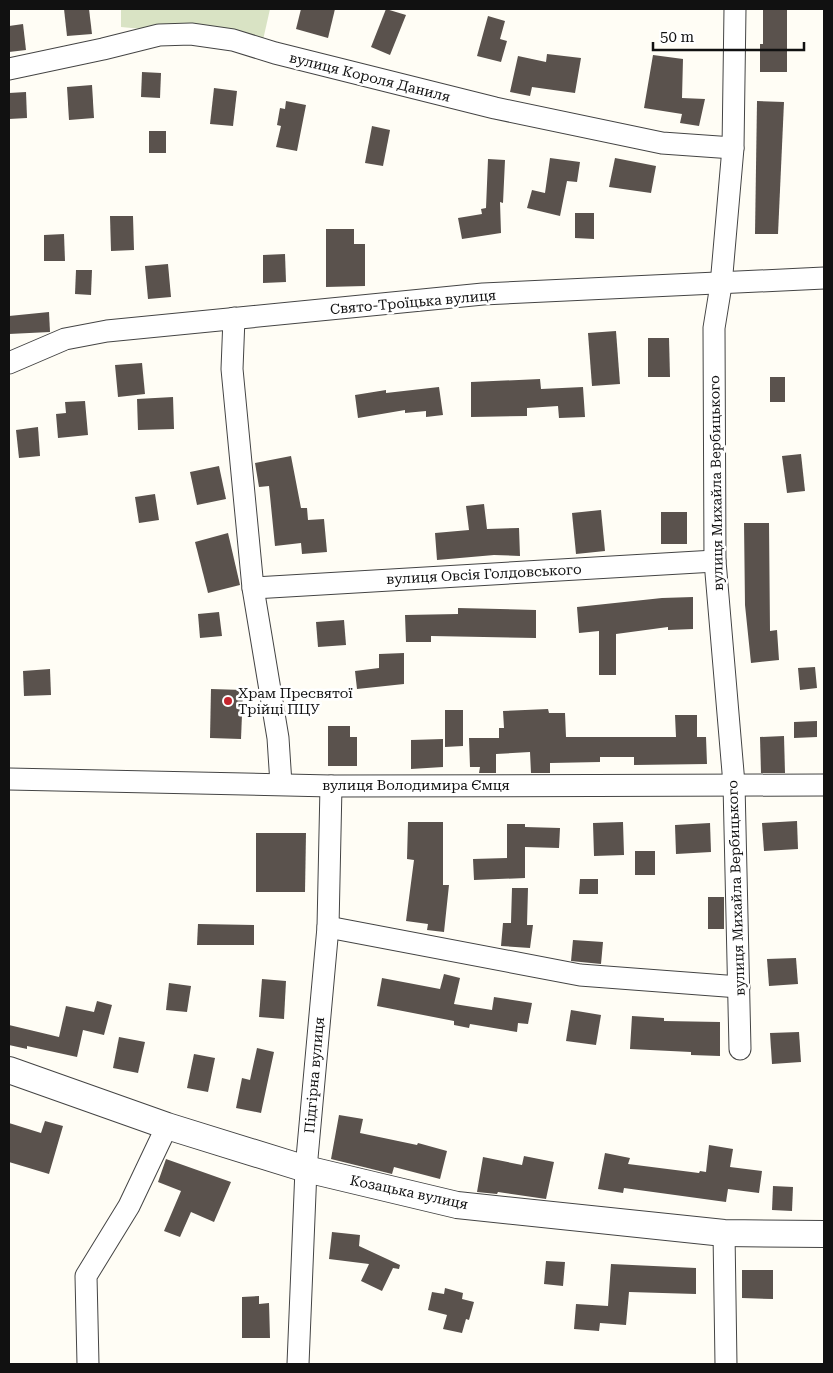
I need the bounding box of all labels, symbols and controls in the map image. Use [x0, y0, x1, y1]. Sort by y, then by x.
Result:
scale bar [653, 20, 804, 52]
text: 50 m [660, 28, 695, 46]
street label: вулиця Короля Даниля [288, 49, 452, 105]
street label: Свято-Троїцька вулиця [329, 287, 497, 317]
street label: вулиця Михайла Вербицького [706, 375, 726, 591]
street label: вулиця Овсія Голдовського [386, 561, 582, 587]
place label: Храм Пресвятої Трійці ПЦУ [238, 685, 353, 717]
marker: Храм Пресвятої Трійці ПЦУ [222, 695, 234, 707]
street label: вулиця Володимира Ємця [322, 777, 510, 793]
street label: вулиця Михайла Вербицького [724, 780, 748, 996]
street label: Підгірна вулиця [301, 1016, 327, 1134]
street label: Козацька вулиця [349, 1172, 469, 1212]

